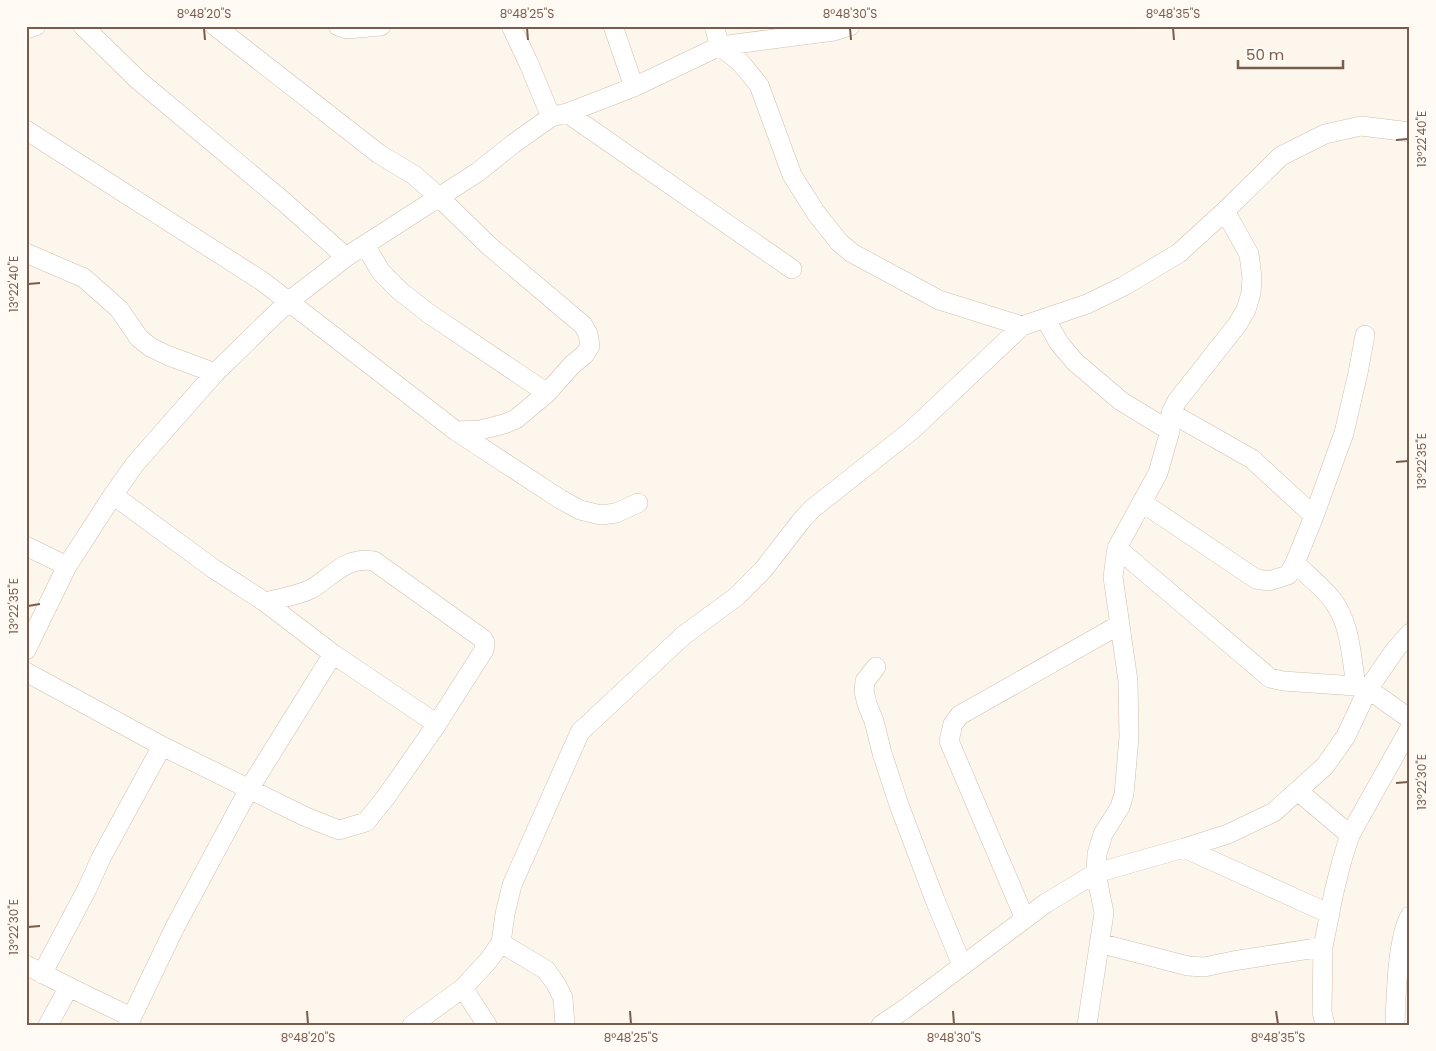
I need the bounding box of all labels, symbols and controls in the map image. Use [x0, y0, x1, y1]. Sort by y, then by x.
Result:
text: 8°48'20"S [177, 5, 231, 22]
text: 8°48'25"S [500, 5, 554, 22]
text: 8°48'30"S [823, 5, 877, 22]
text: 8°48'35"S [1146, 5, 1200, 22]
scale bar [1238, 38, 1344, 70]
text: 50 m [1246, 44, 1284, 65]
text: 13°22'40"E [1413, 111, 1430, 167]
text: 13°22'40"E [5, 256, 22, 312]
text: 13°22'35"E [1413, 433, 1430, 489]
text: 13°22'35"E [5, 578, 22, 634]
text: 13°22'30"E [1413, 754, 1430, 810]
text: 13°22'30"E [5, 899, 22, 955]
text: 8°48'20"S [281, 1029, 335, 1046]
text: 8°48'25"S [604, 1029, 658, 1046]
text: 8°48'30"S [927, 1029, 981, 1046]
text: 8°48'35"S [1251, 1029, 1305, 1046]

